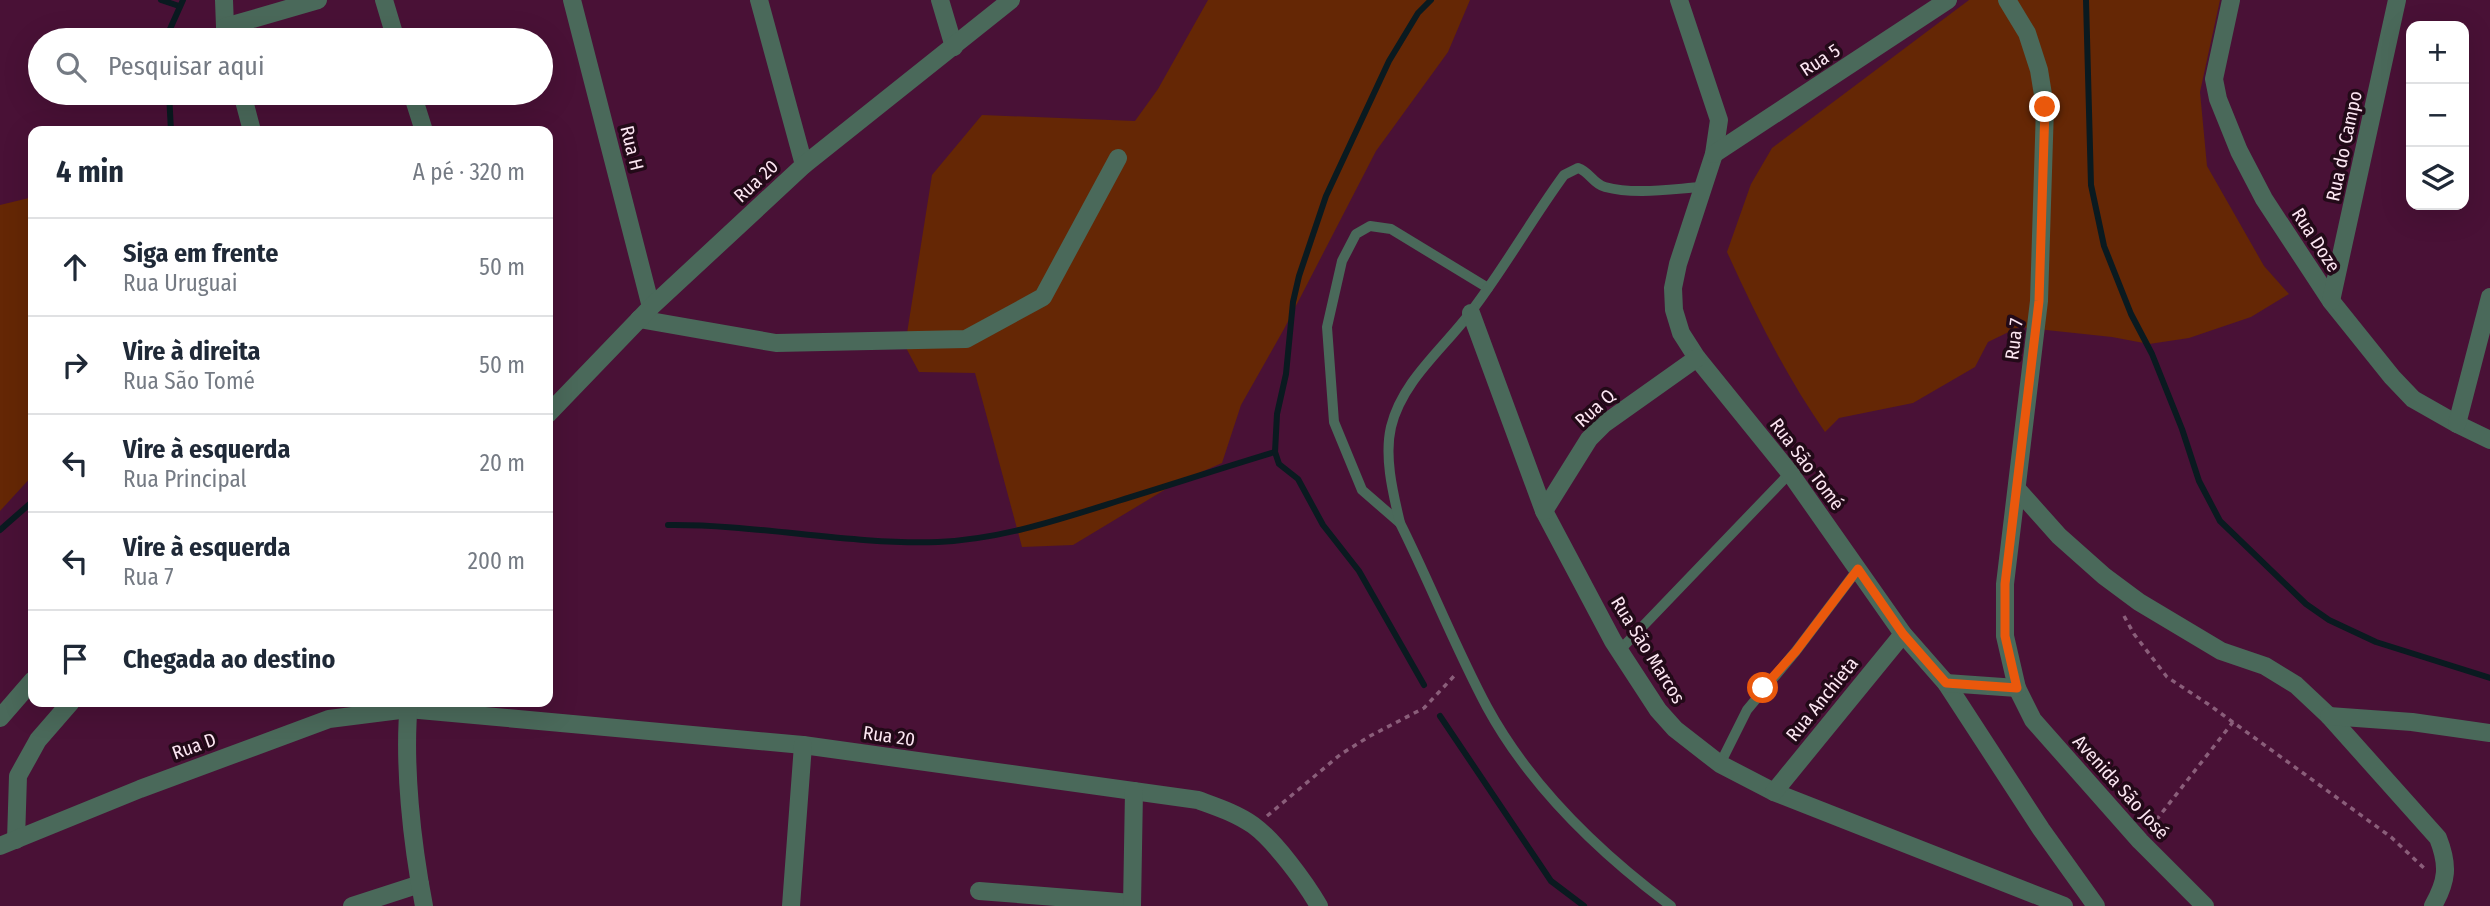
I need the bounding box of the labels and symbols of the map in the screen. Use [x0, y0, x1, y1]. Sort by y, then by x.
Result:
street label: Rua 5 [1796, 39, 1844, 81]
street label: Rua do Campo [2321, 89, 2367, 203]
route end [2029, 91, 2060, 122]
street label: Rua H [615, 123, 649, 173]
street label: Rua 20 [729, 155, 783, 207]
street label: Rua Doze [2287, 204, 2345, 276]
street label: Rua 7 [2000, 317, 2028, 361]
street label: Rua Q [1570, 384, 1620, 432]
street label: Rua São Tomé [1765, 414, 1849, 514]
street label: Rua São Marcos [1606, 592, 1690, 708]
street label: Rua Anchieta [1781, 652, 1863, 746]
route start [1747, 672, 1778, 703]
street label: Rua 20 [861, 721, 917, 751]
street label: Rua D [169, 727, 219, 765]
street label: Avenida São José [2068, 730, 2174, 844]

